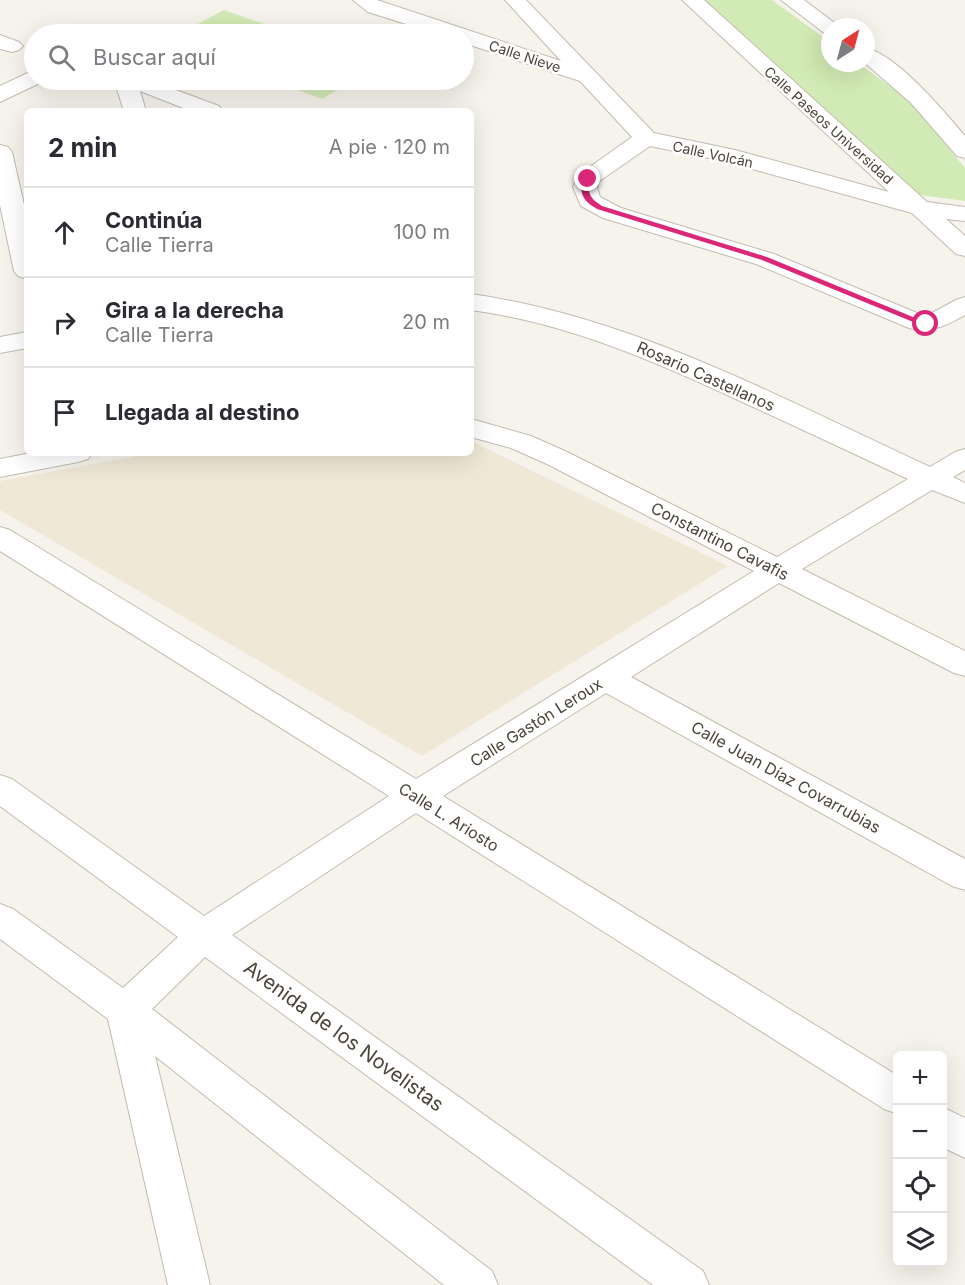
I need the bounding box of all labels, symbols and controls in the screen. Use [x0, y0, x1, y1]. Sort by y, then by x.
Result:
north arrow [821, 18, 875, 72]
search box [24, 24, 474, 90]
street label: Calle Nieve [487, 36, 563, 76]
icon: search [45, 41, 78, 74]
text: Buscar aquí [93, 44, 216, 70]
street label: Calle Paseos Universidad [761, 62, 897, 188]
text: 2 min [48, 132, 118, 163]
text: A pie · 120 m [329, 135, 450, 159]
street label: Calle Volcán [671, 137, 755, 171]
route end [574, 165, 600, 191]
text: Continúa [105, 207, 203, 233]
icon: ahead [48, 216, 81, 249]
text: 100 m [393, 220, 450, 244]
text: Calle Tierra [105, 233, 214, 257]
text: Gira a la derecha [105, 297, 284, 323]
icon: right [48, 306, 81, 339]
text: 20 m [402, 310, 450, 334]
route start [912, 310, 938, 336]
text: Calle Tierra [105, 323, 214, 347]
street label: Rosario Castellanos [634, 337, 778, 415]
icon: arrive [48, 396, 81, 429]
text: Llegada al destino [105, 399, 299, 425]
street label: Constantino Cavafis [648, 498, 792, 584]
street label: Calle Gastón Leroux [466, 673, 606, 771]
street label: Calle Juan Díaz Covarrubias [688, 717, 884, 837]
street label: Calle L. Ariosto [395, 778, 503, 856]
street label: Avenida de los Novelistas [239, 955, 449, 1117]
map controls [893, 1051, 947, 1267]
button: + [893, 1051, 947, 1105]
button: − [893, 1105, 947, 1159]
button: locate [893, 1159, 947, 1213]
button: layers [893, 1213, 947, 1267]

